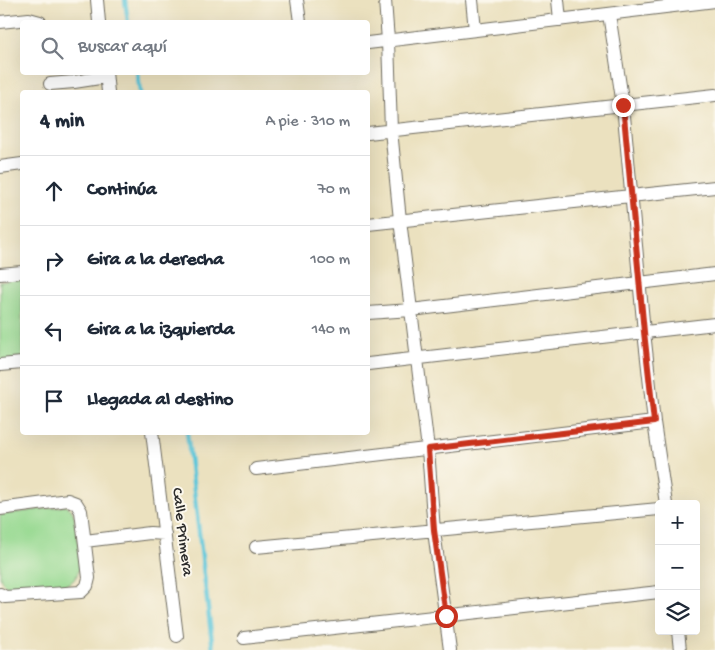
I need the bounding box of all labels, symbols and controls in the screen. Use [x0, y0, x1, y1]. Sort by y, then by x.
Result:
search box [20, 20, 370, 75]
icon: search [38, 34, 66, 62]
text: Buscar aquí [78, 36, 167, 59]
route end [612, 94, 635, 117]
text: 4 min [40, 110, 84, 135]
text: A pie · 310 m [266, 113, 350, 132]
icon: ahead [40, 177, 68, 205]
text: Continúa [87, 179, 157, 202]
text: 70 m [317, 181, 350, 200]
icon: right [40, 247, 68, 275]
text: Gira a la derecha [87, 249, 224, 272]
text: 100 m [310, 251, 350, 270]
icon: left [40, 317, 68, 345]
text: Gira a la izquierda [87, 319, 234, 342]
text: 140 m [312, 321, 350, 340]
icon: arrive [40, 387, 68, 415]
text: Llegada al destino [87, 389, 233, 412]
street label: Calle Primera [166, 487, 196, 578]
map controls [655, 500, 700, 635]
button: + [655, 500, 700, 545]
button: − [655, 545, 700, 590]
button: layers [655, 590, 700, 635]
route start [435, 605, 458, 628]

